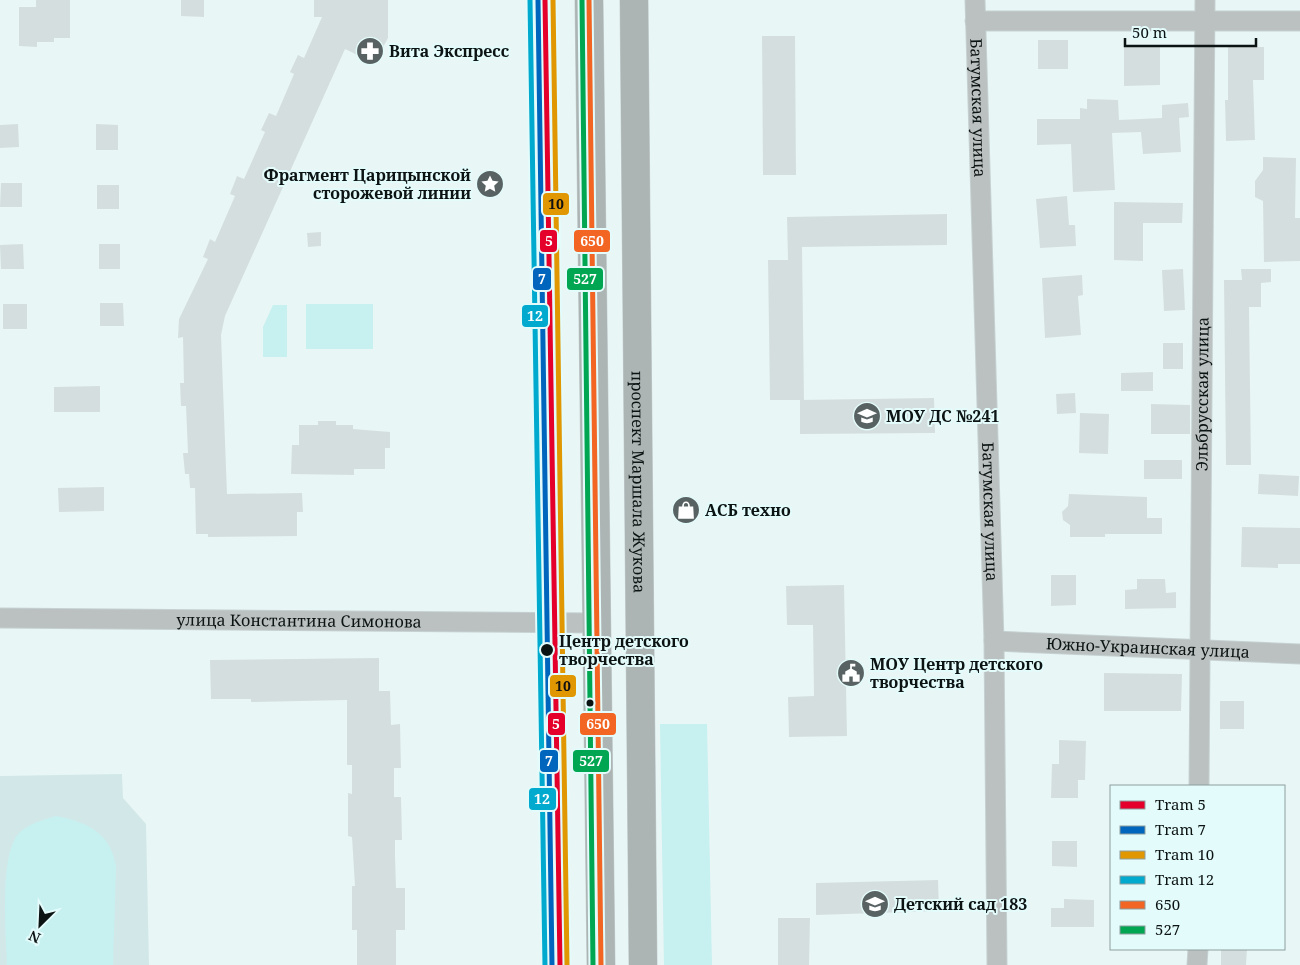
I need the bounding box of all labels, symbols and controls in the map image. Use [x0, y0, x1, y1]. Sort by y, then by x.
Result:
scale bar [1125, 15, 1256, 47]
text: 50 m [1132, 22, 1167, 42]
pharmacy icon: Вита Экспресс [355, 36, 385, 66]
street label: Батумская улица [965, 38, 991, 178]
place label: Вита Экспресс [389, 40, 509, 62]
place label: Фрагмент Царицынской сторожевой линии [264, 164, 471, 204]
place icon: Фрагмент Царицынской сторожевой линии [475, 169, 505, 199]
line badge: 10 [542, 192, 570, 216]
text: 10 [548, 194, 564, 213]
line badge: 5 [539, 229, 558, 253]
line badge: 650 [573, 229, 611, 253]
text: 5 [545, 231, 553, 250]
text: 650 [580, 231, 604, 250]
line badge: 7 [532, 267, 552, 291]
line badge: 527 [566, 267, 604, 291]
text: 7 [538, 269, 546, 288]
text: 527 [573, 269, 597, 288]
line badge: 12 [521, 304, 549, 328]
text: 12 [527, 306, 543, 325]
street label: Эльбрусская улица [1190, 317, 1214, 471]
street label: проспект Маршала Жукова [626, 371, 651, 593]
school or university icon: МОУ ДС №241 [852, 401, 882, 431]
place label: МОУ ДС №241 [886, 405, 999, 427]
street label: Батумская улица [977, 442, 1003, 582]
shop icon: АСБ техно [671, 495, 701, 525]
place label: АСБ техно [705, 499, 791, 521]
street label: улица Константина Симонова [176, 608, 422, 633]
place label: Центр детского творчества [559, 630, 689, 670]
street label: Южно-Украинская улица [1045, 632, 1250, 663]
marker: Центр детского творчества [539, 642, 555, 658]
place label: МОУ Центр детского творчества [870, 653, 1043, 693]
public building icon: МОУ Центр детского творчества [836, 658, 866, 688]
line badge: 10 [549, 674, 577, 698]
text: 10 [555, 676, 571, 695]
unlabelled marker [585, 698, 595, 708]
line badge: 5 [547, 712, 566, 736]
line badge: 650 [579, 712, 617, 736]
text: 5 [552, 714, 560, 733]
text: 650 [586, 714, 610, 733]
line badge: 7 [539, 749, 559, 773]
line badge: 527 [572, 749, 610, 773]
text: 7 [545, 751, 553, 770]
text: 527 [579, 751, 603, 770]
legend [1110, 785, 1285, 950]
line badge: 12 [528, 787, 557, 811]
text: 12 [534, 789, 550, 808]
text: Tram 5 [1155, 794, 1206, 814]
text: Tram 7 [1155, 819, 1206, 839]
text: Tram 10 [1155, 844, 1214, 864]
text: Tram 12 [1155, 869, 1214, 889]
school or university icon: Детский сад 183 [860, 889, 890, 919]
place label: Детский сад 183 [894, 893, 1027, 915]
text: 650 [1155, 894, 1180, 914]
north arrow [15, 900, 65, 950]
text: 527 [1155, 919, 1180, 939]
text: N [26, 926, 43, 948]

